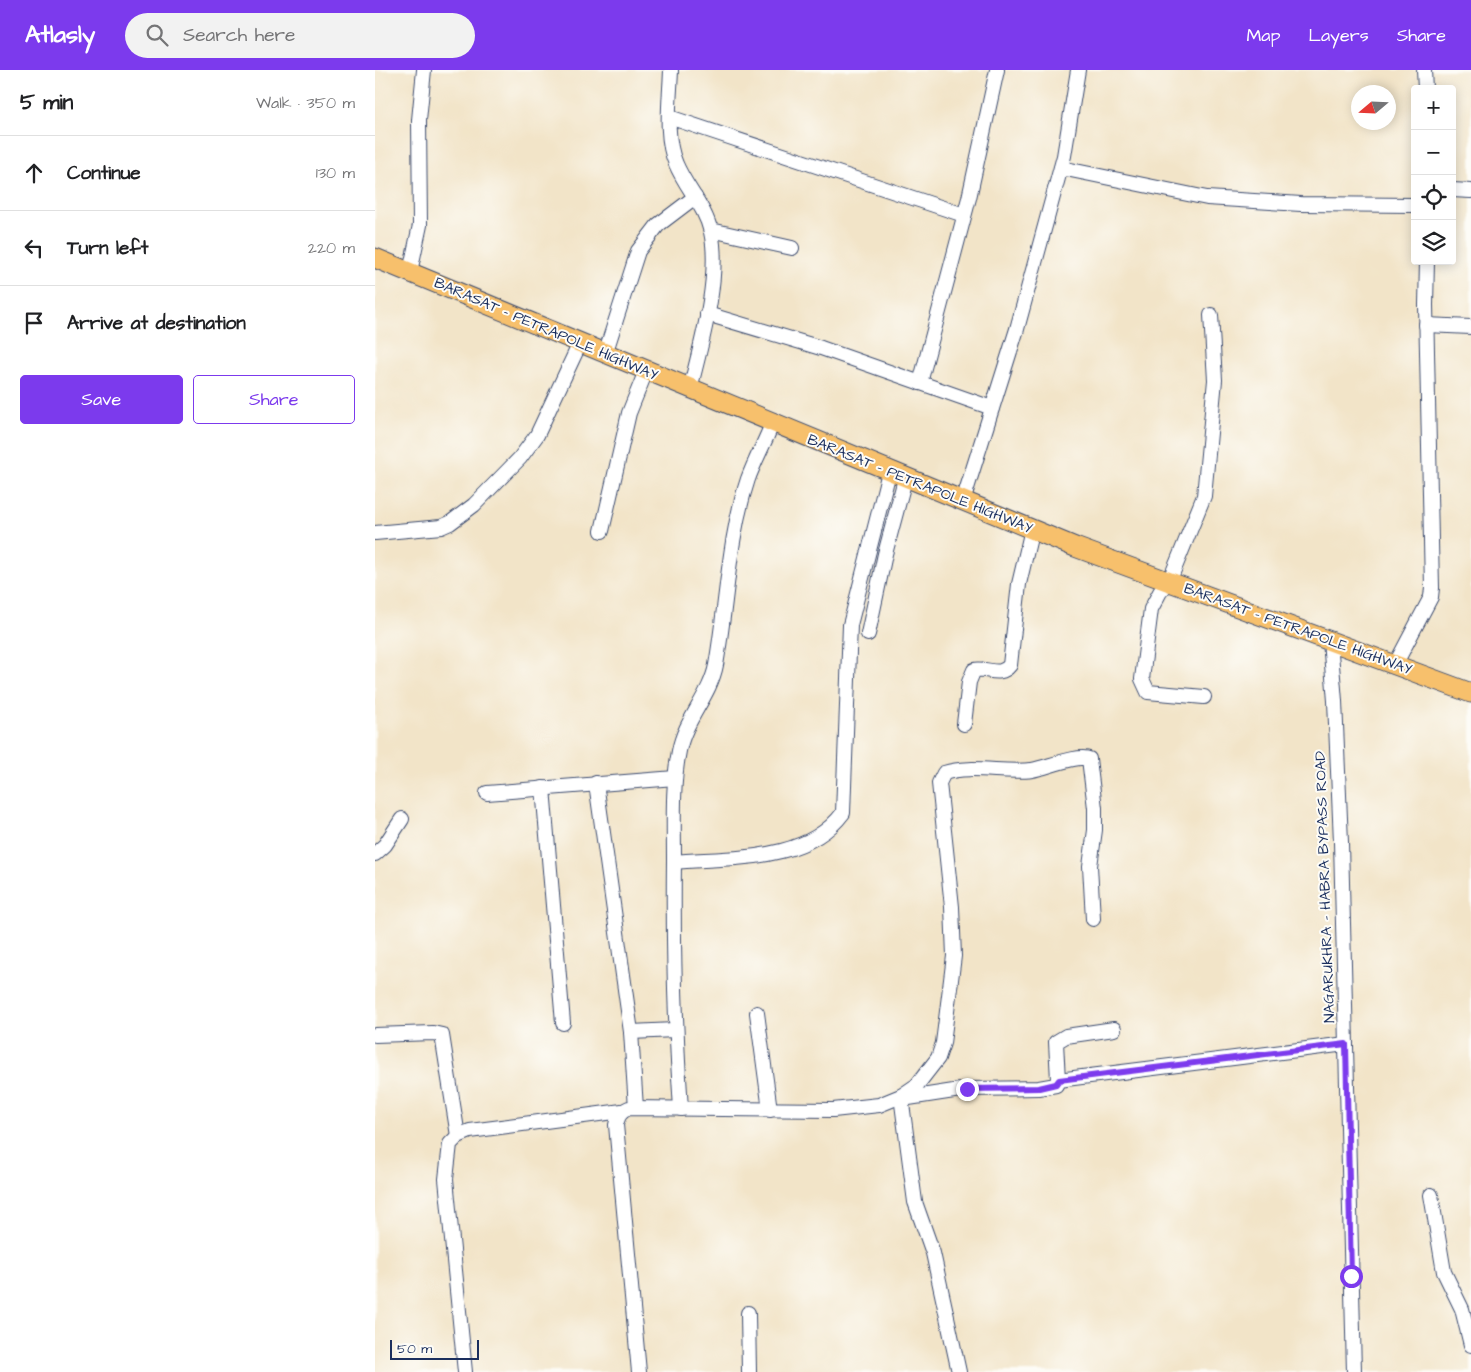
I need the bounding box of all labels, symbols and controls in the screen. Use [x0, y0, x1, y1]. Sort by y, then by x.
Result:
search box [125, 13, 475, 58]
text: Atlasly [25, 18, 95, 52]
icon: search [143, 21, 171, 49]
text: Search here [183, 22, 295, 49]
text: Map [1246, 23, 1280, 48]
text: Layers [1308, 23, 1369, 48]
text: Share [1397, 23, 1446, 48]
north arrow [1351, 85, 1396, 130]
map controls [1411, 85, 1456, 265]
button: + [1411, 85, 1456, 130]
text: 5 min [20, 88, 73, 117]
text: Walk · 350 m [256, 92, 355, 114]
button: − [1411, 130, 1456, 175]
icon: ahead [20, 159, 48, 187]
text: Continue [67, 160, 141, 187]
text: 130 m [316, 162, 355, 184]
button: locate [1411, 175, 1456, 220]
button: layers [1411, 220, 1456, 265]
icon: left [20, 234, 48, 262]
text: Turn left [67, 235, 148, 262]
text: 220 m [308, 237, 355, 259]
street label: BARASAT - PETRAPOLE HIGHWAY [431, 272, 661, 386]
icon: arrive [20, 309, 48, 337]
text: Arrive at destination [67, 310, 246, 337]
button: Save [20, 375, 183, 424]
button: Share [193, 375, 355, 424]
street label: BARASAT - PETRAPOLE HIGHWAY [804, 429, 1036, 539]
street label: BARASAT - PETRAPOLE HIGHWAY [1181, 578, 1415, 680]
street label: NAGARUKHRA - HABRA BYPASS ROAD [1310, 750, 1340, 1023]
route end [956, 1078, 979, 1101]
route start [1340, 1265, 1363, 1288]
scale bar [390, 1337, 479, 1360]
text: 50 m [397, 1339, 432, 1359]

